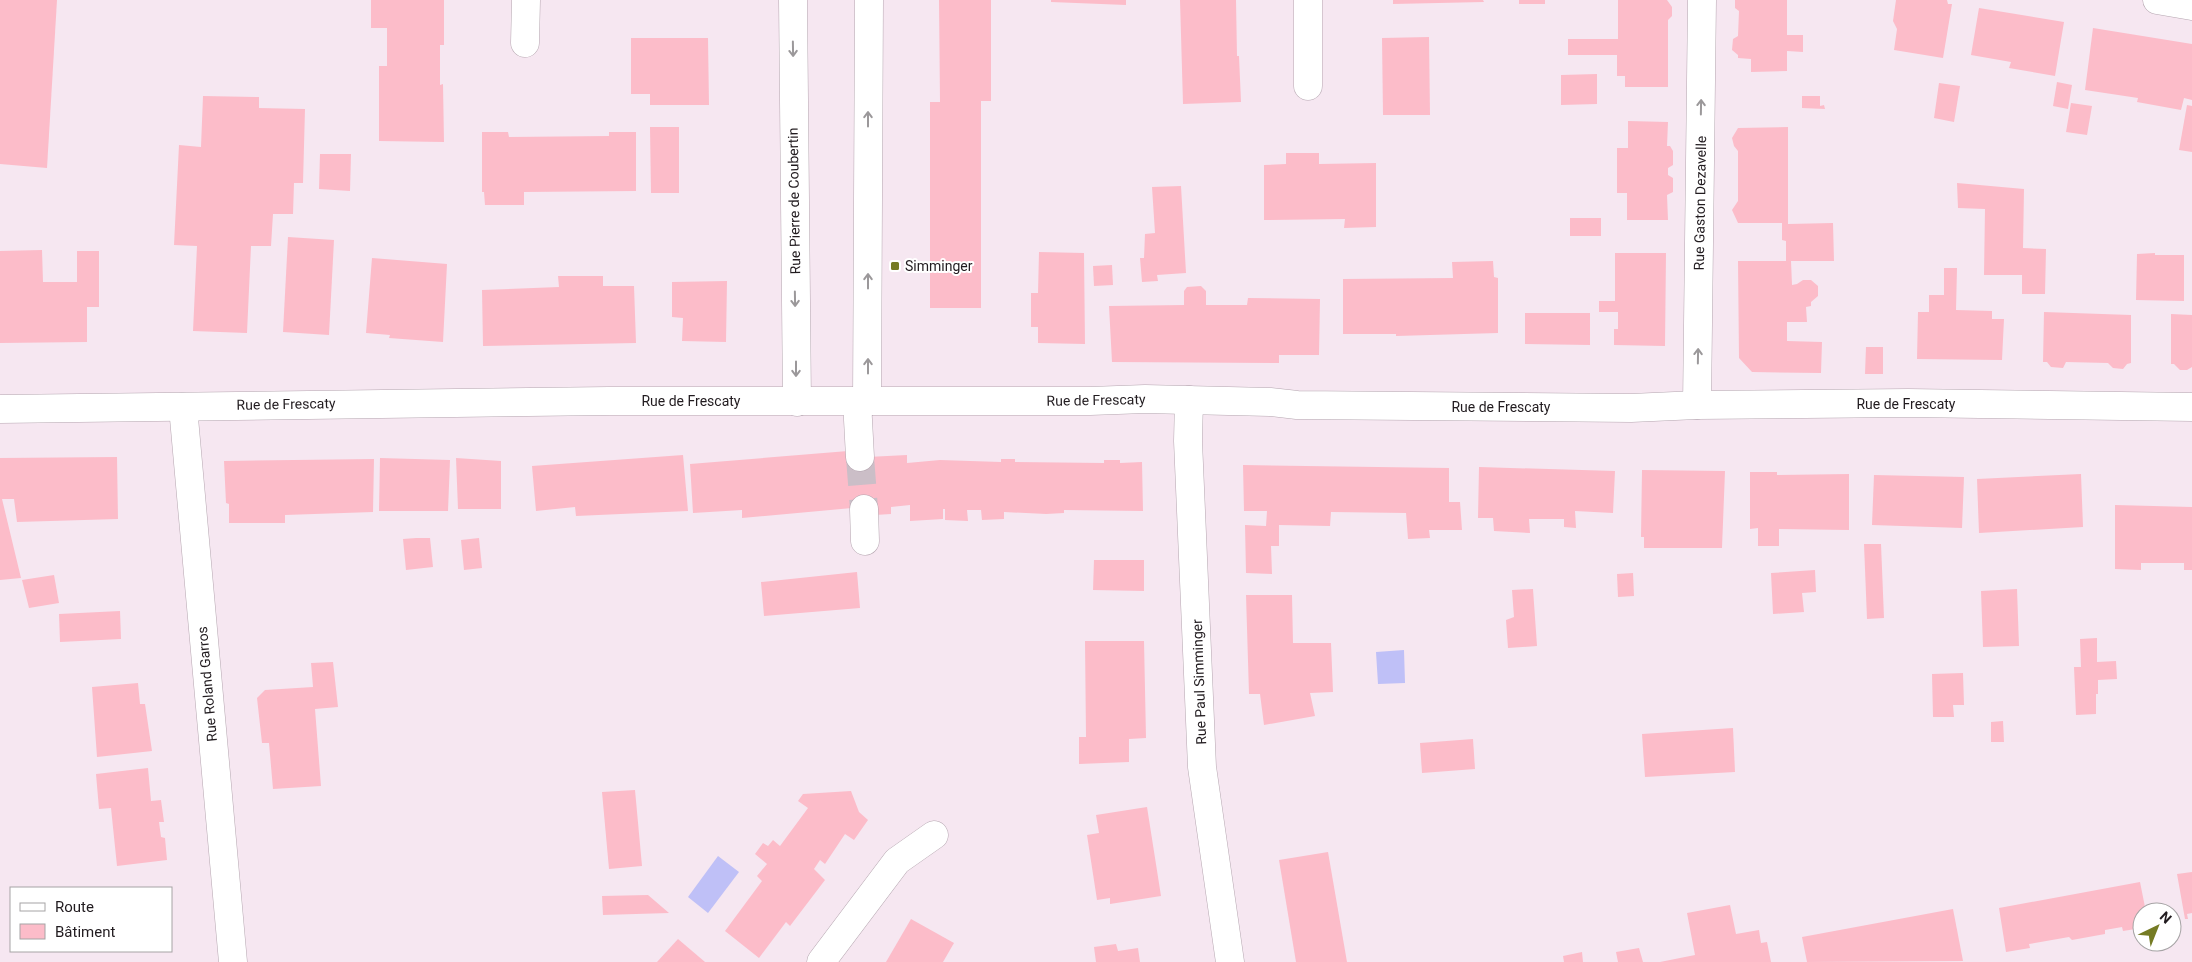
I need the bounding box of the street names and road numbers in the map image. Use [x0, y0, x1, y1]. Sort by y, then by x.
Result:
street label: Rue Pierre de Coubertin [785, 127, 803, 275]
street label: Rue Gaston Dezavelle [1691, 136, 1709, 270]
street label: Rue de Frescaty [1046, 391, 1146, 409]
street label: Rue de Frescaty [641, 393, 741, 409]
street label: Rue de Frescaty [236, 395, 336, 413]
street label: Rue de Frescaty [1856, 396, 1956, 412]
street label: Rue de Frescaty [1451, 399, 1551, 415]
street label: Rue Paul Simminger [1189, 619, 1209, 745]
street label: Rue Roland Garros [194, 626, 220, 742]

